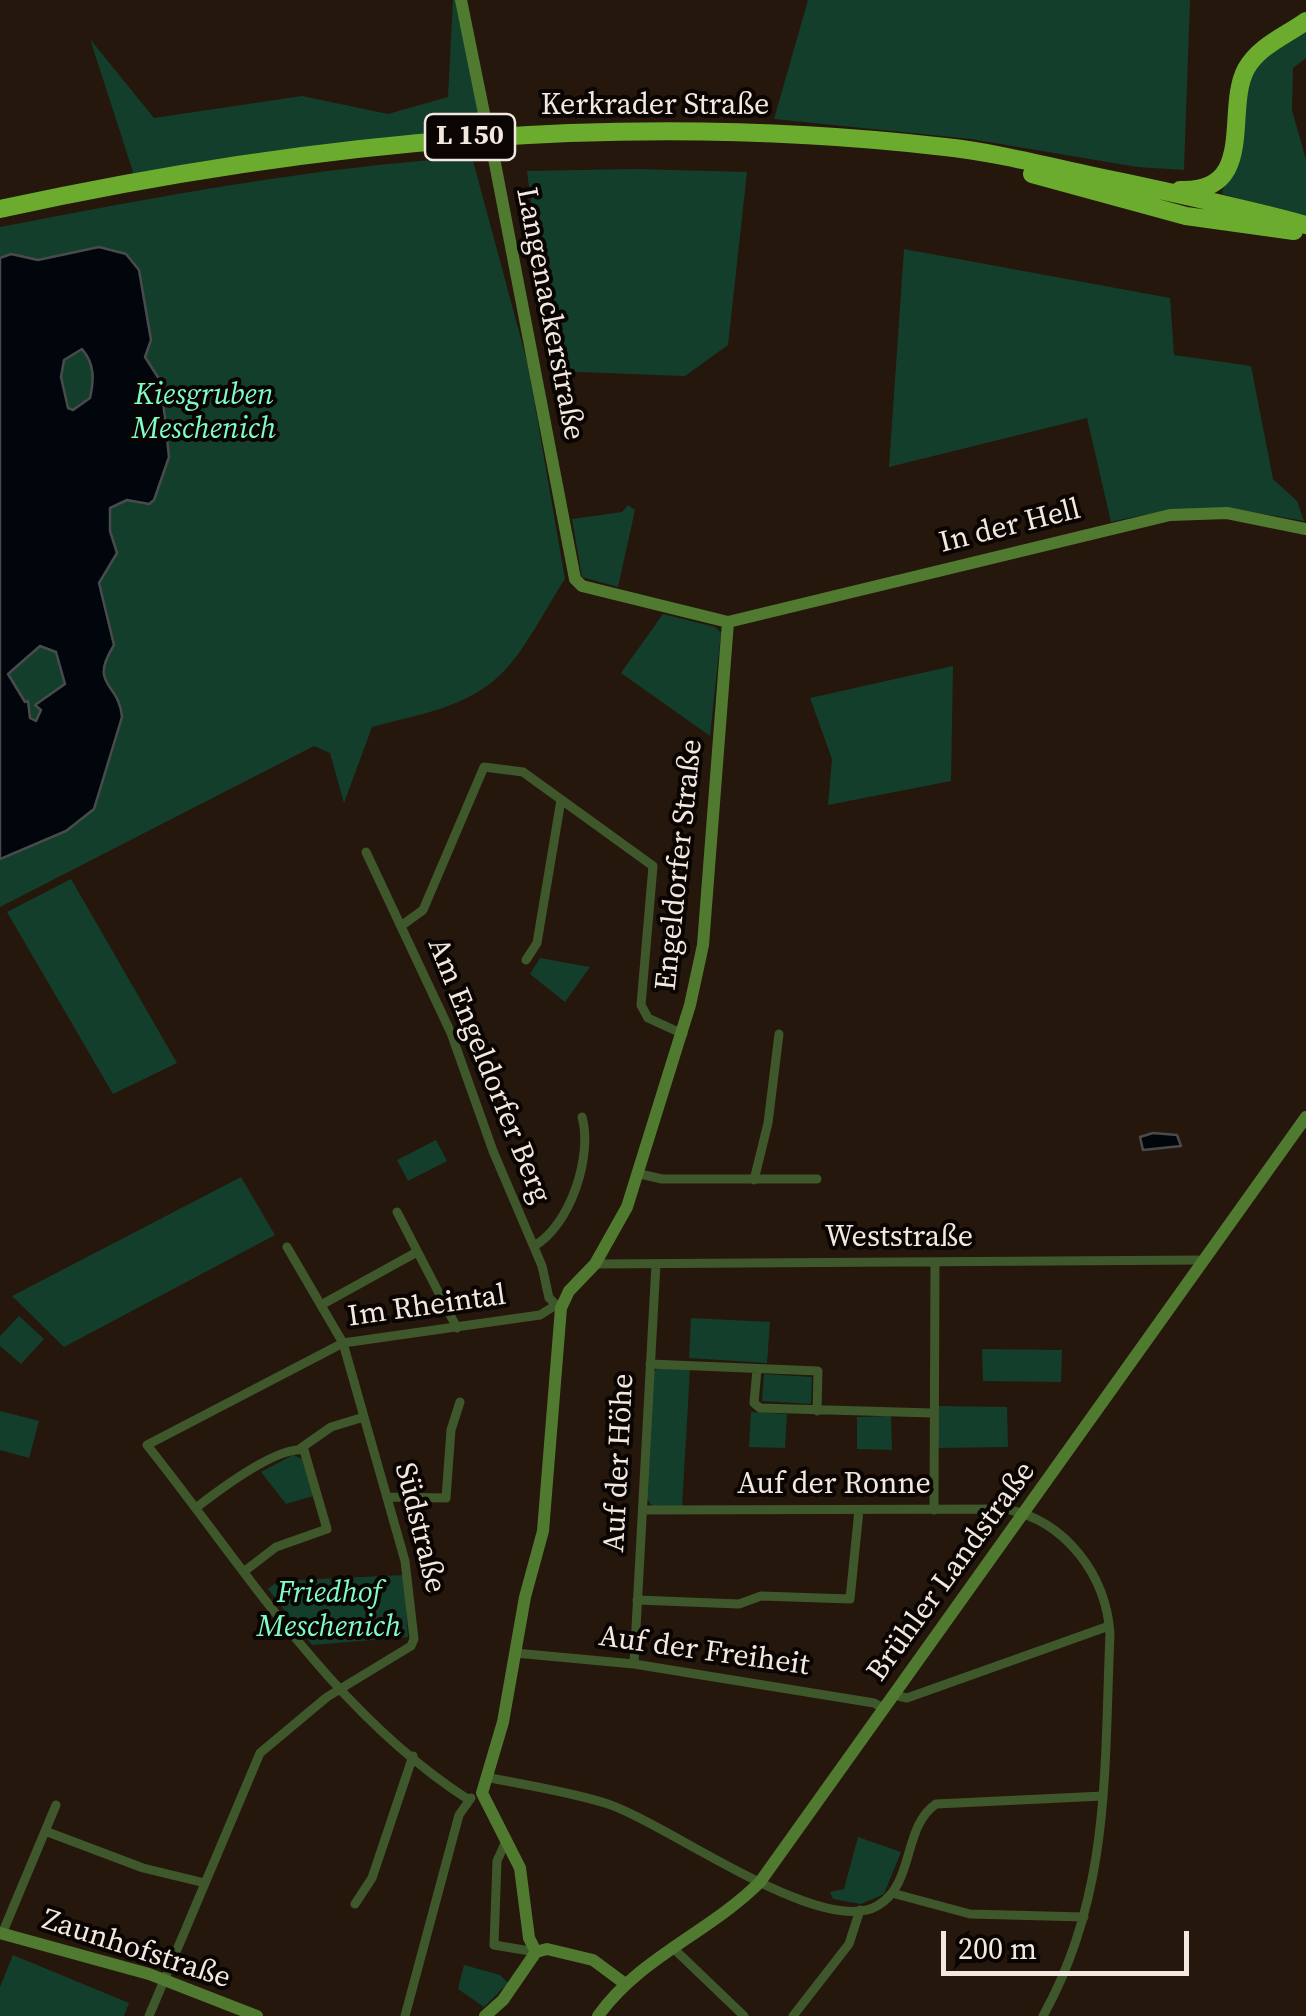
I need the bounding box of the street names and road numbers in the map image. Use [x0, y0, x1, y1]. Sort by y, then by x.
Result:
street label: Kerkrader Straße [541, 88, 769, 124]
road number: L 150 [425, 114, 515, 160]
street label: Langenackerstraße [507, 185, 591, 443]
street label: In der Hell [936, 492, 1084, 562]
street label: Engeldorfer Straße [649, 738, 711, 992]
street label: Am Engeldorfer Berg [418, 933, 558, 1209]
street label: Weststraße [825, 1220, 973, 1256]
street label: Im Rheintal [346, 1278, 508, 1336]
street label: Auf der Höhe [597, 1373, 643, 1553]
street label: Brühler Landstraße [860, 1455, 1044, 1689]
street label: Südstraße [385, 1459, 453, 1597]
street label: Auf der Ronne [737, 1467, 931, 1503]
street label: Auf der Freiheit [597, 1619, 811, 1685]
street label: Zaunhofstraße [37, 1903, 235, 1997]

